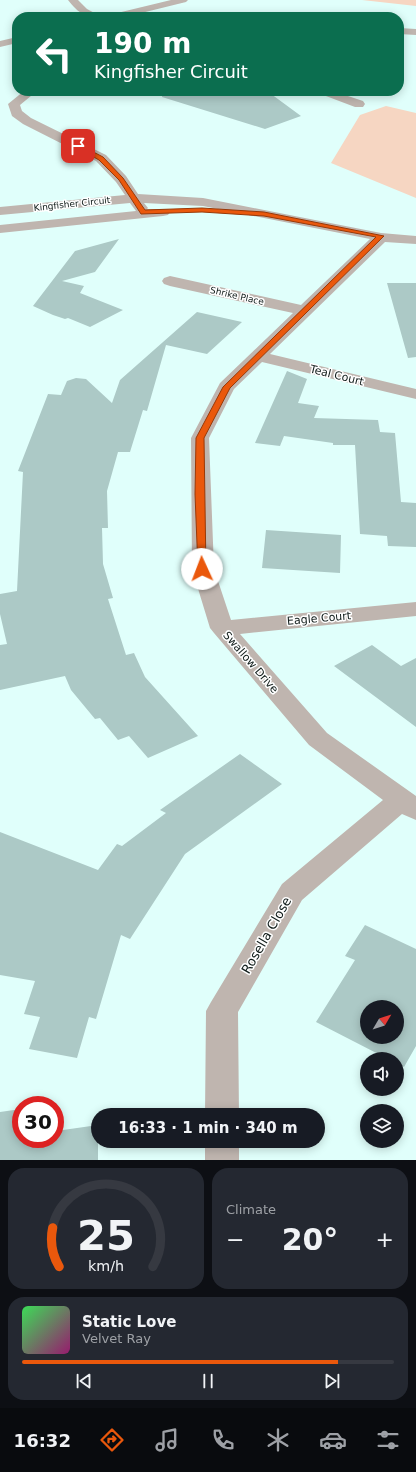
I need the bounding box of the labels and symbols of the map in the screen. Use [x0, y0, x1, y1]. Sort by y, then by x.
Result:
pin [61, 129, 95, 163]
street label: Kingfisher Circuit [33, 195, 111, 213]
street label: Shrike Place [209, 285, 265, 307]
street label: Teal Court [308, 362, 366, 389]
position arrow [181, 548, 223, 590]
street label: Eagle Court [286, 609, 352, 628]
street label: Swallow Drive [220, 629, 281, 696]
street label: Rosella Close [238, 894, 294, 976]
north arrow [360, 1000, 404, 1044]
speed limit sign: 30 [12, 1096, 64, 1148]

